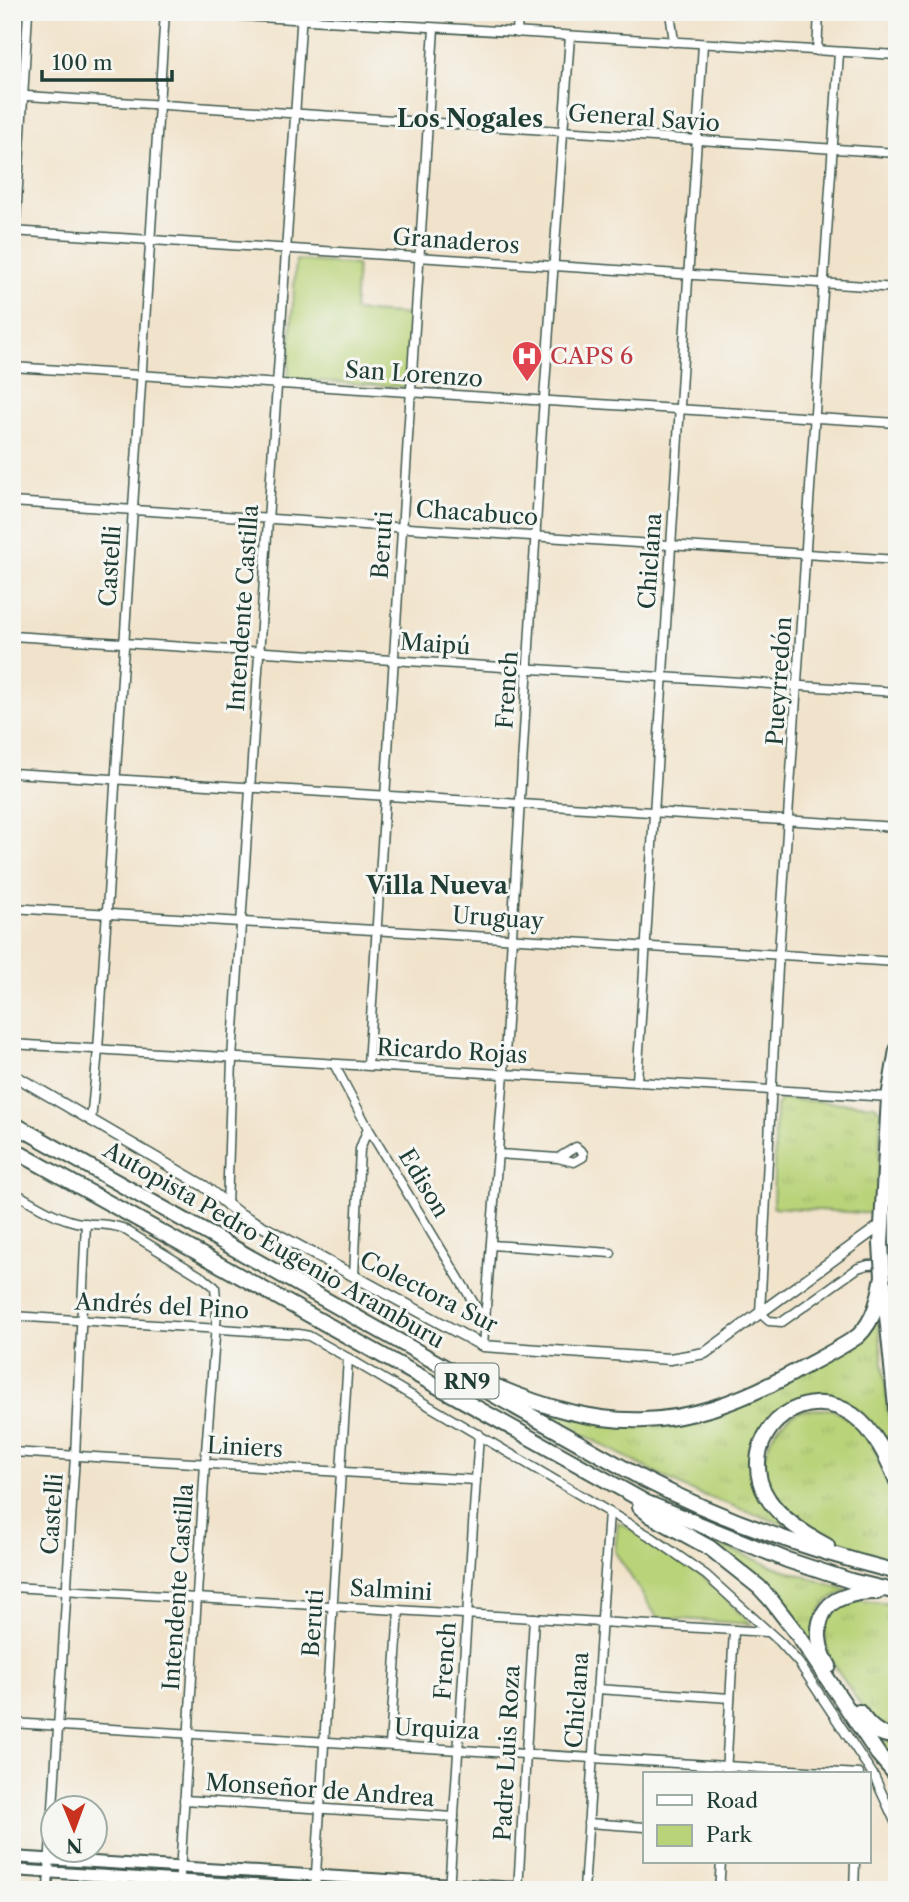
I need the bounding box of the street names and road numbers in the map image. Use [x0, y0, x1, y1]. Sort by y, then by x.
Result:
street label: General Savio [567, 99, 721, 137]
street label: Granaderos [392, 223, 520, 259]
street label: San Lorenzo [344, 355, 484, 393]
street label: Chacabuco [415, 495, 539, 531]
street label: Intendente Castilla [222, 503, 264, 713]
street label: Beruti [366, 510, 398, 580]
street label: Chiclana [633, 511, 667, 610]
street label: Castelli [93, 524, 127, 608]
street label: Pueyrredón [761, 616, 797, 746]
street label: Maipú [399, 628, 471, 660]
street label: French [490, 650, 524, 730]
street label: Uruguay [451, 901, 545, 935]
street label: Ricardo Rojas [376, 1033, 528, 1069]
street label: Autopista Pedro Eugenio Aramburu [98, 1135, 449, 1354]
street label: Edison [393, 1143, 455, 1223]
street label: Colectora Sur [355, 1245, 503, 1339]
street label: Andrés del Pino [73, 1287, 250, 1325]
road number: RN9 [435, 1364, 498, 1398]
street label: Liniers [206, 1431, 284, 1463]
street label: Castelli [35, 1472, 69, 1556]
street label: Intendente Castilla [157, 1482, 199, 1692]
street label: Salmini [349, 1574, 433, 1606]
street label: Beruti [297, 1588, 329, 1658]
street label: French [428, 1621, 462, 1701]
street label: Chiclana [560, 1650, 594, 1749]
street label: Padre Luis Roza [488, 1663, 526, 1842]
street label: Urquiza [394, 1713, 481, 1745]
street label: Monseñor de Andrea [204, 1768, 436, 1812]

